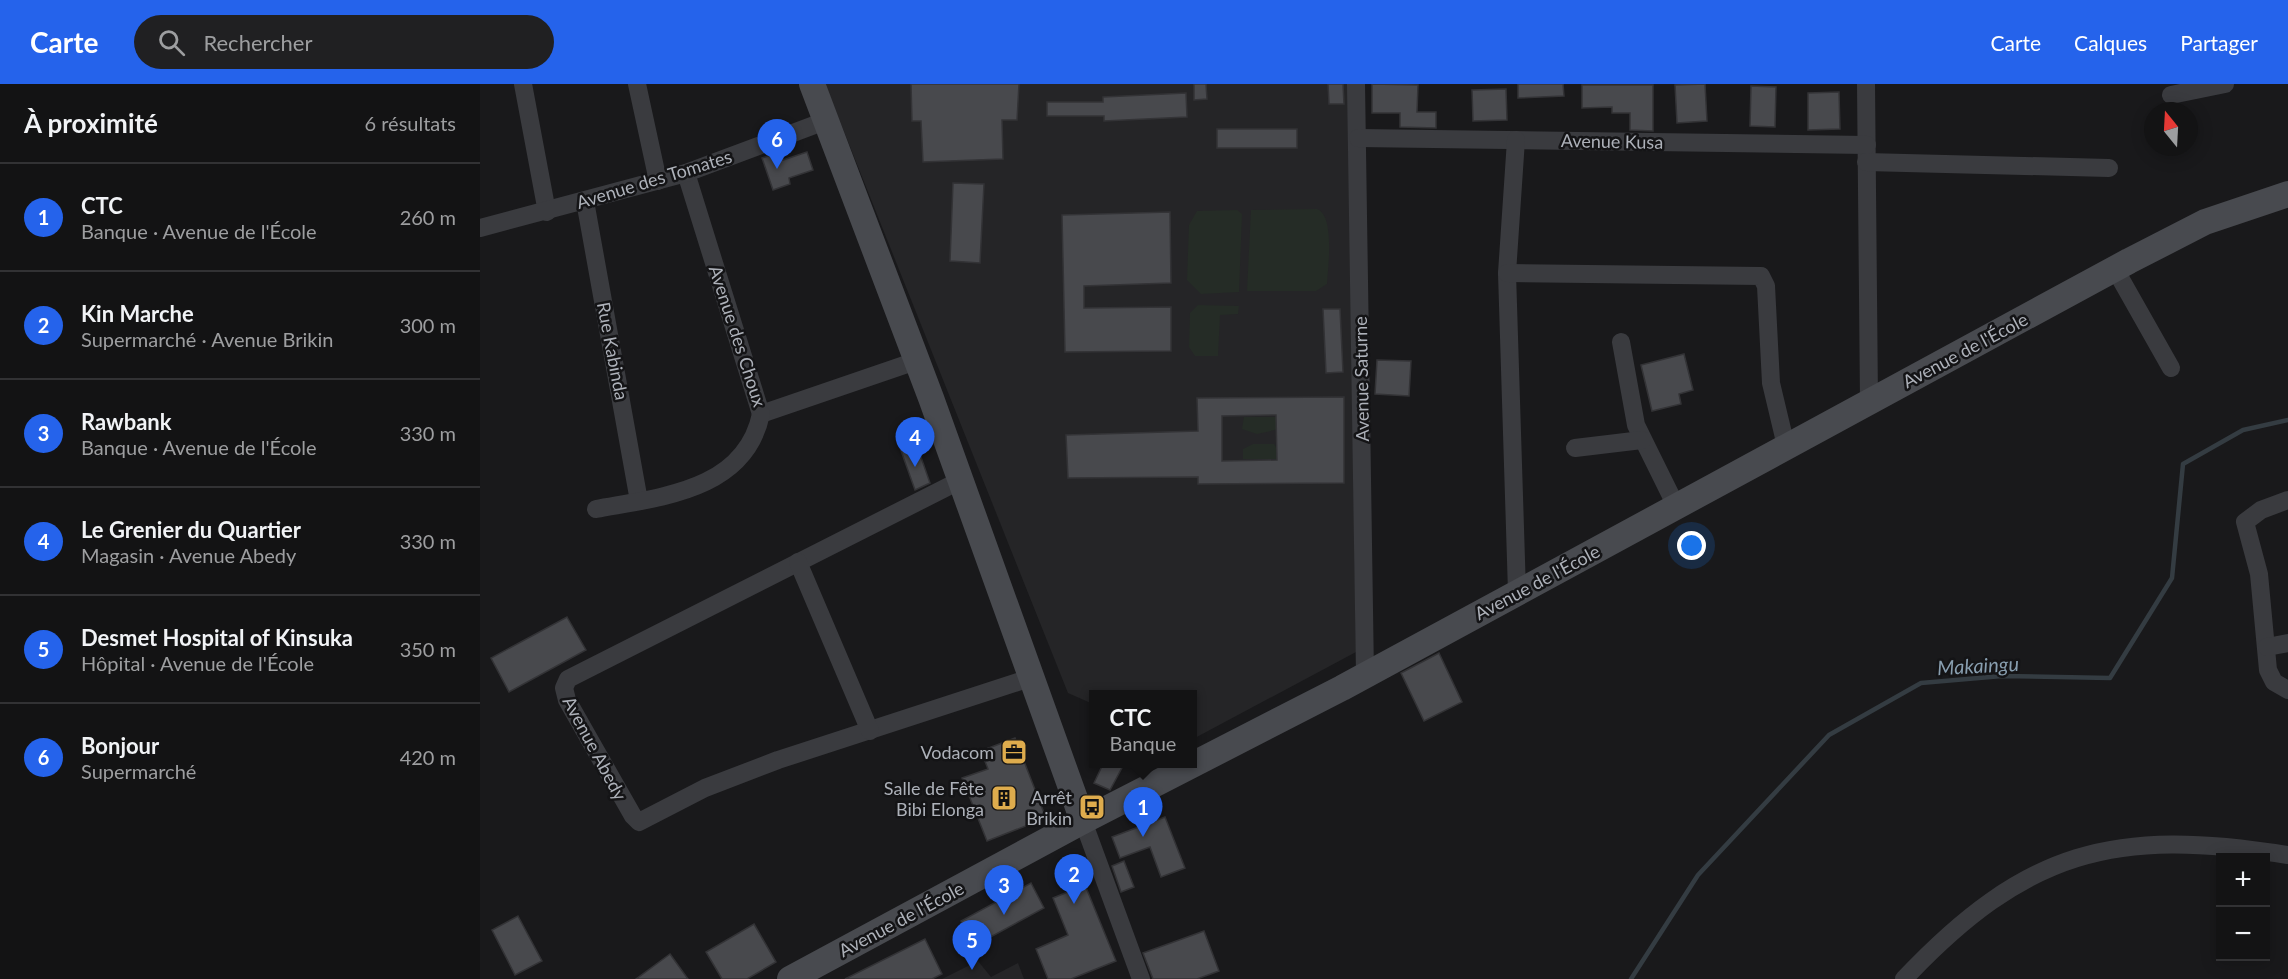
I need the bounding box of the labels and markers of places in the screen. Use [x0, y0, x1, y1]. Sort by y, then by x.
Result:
pin: 6 [758, 120, 796, 169]
pin: 4 [896, 418, 934, 467]
office icon: Vodacom [999, 737, 1029, 767]
place label: Vodacom [920, 741, 994, 763]
place label: Salle de Fête Bibi Elonga [884, 777, 984, 820]
building icon: Salle de Fête Bibi Elonga [989, 783, 1019, 813]
place label: Arrêt Brikin [1026, 786, 1073, 829]
pin: 1 [1124, 788, 1162, 837]
bus stop icon: Arrêt Brikin [1077, 792, 1107, 822]
pin: 2 [1054, 854, 1094, 904]
pin: 3 [984, 866, 1024, 915]
pin: 5 [952, 920, 992, 970]

